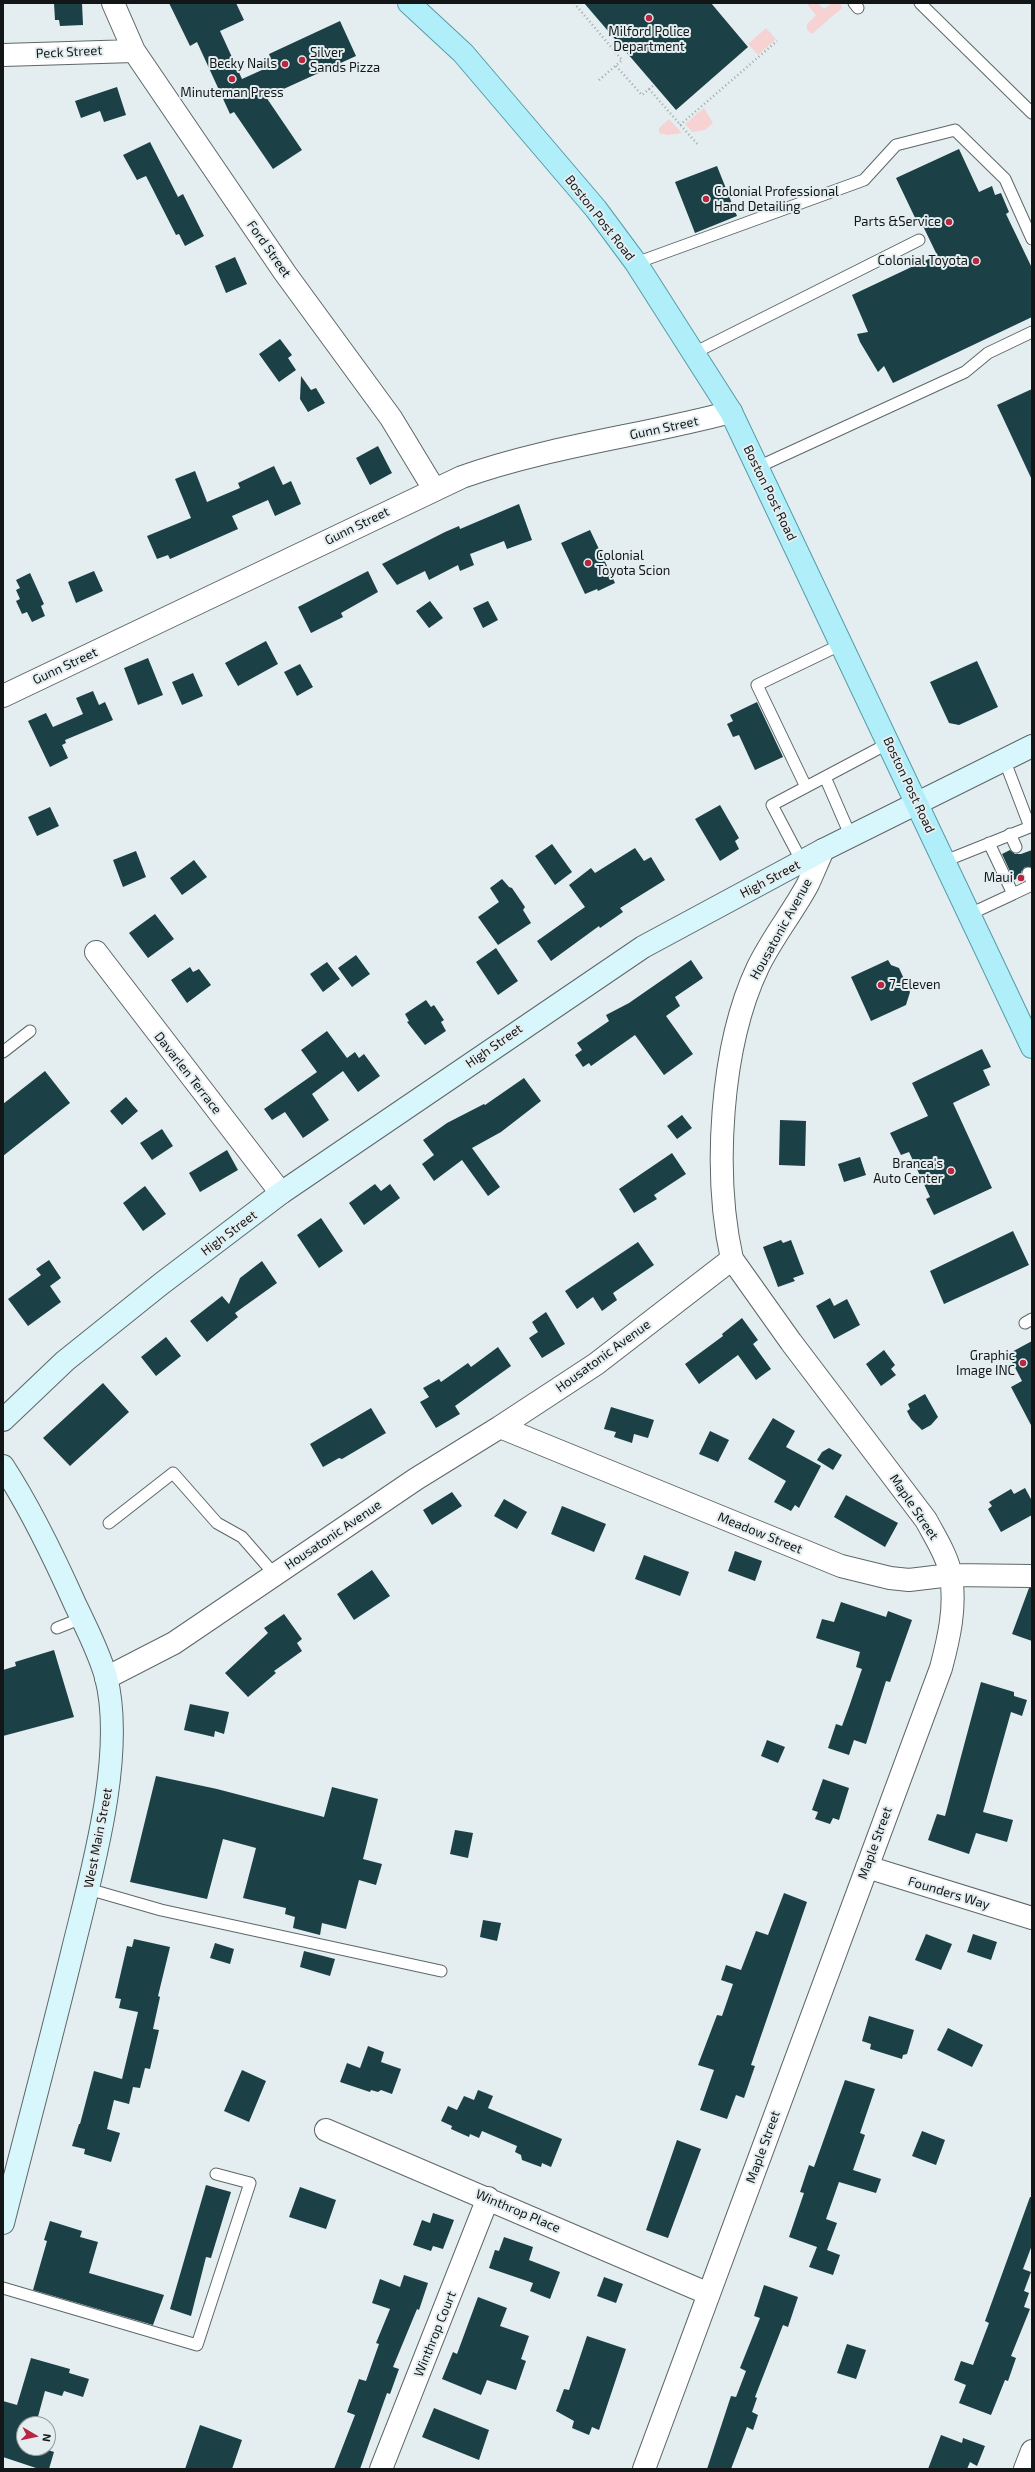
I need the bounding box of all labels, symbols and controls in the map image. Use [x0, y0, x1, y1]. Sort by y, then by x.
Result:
marker: Milford Police Department [644, 13, 654, 23]
place label: Milford Police Department [608, 24, 690, 55]
street label: Peck Street [35, 42, 103, 62]
place label: Silver Sands Pizza [310, 45, 380, 76]
marker: Silver Sands Pizza [297, 55, 307, 65]
place label: Becky Nails [209, 56, 277, 72]
marker: Becky Nails [280, 59, 290, 69]
marker: Minuteman Press [227, 74, 237, 84]
place label: Minuteman Press [180, 85, 284, 101]
street label: Boston Post Road [562, 172, 638, 264]
place label: Colonial Professional Hand Detailing [714, 184, 839, 215]
marker: Colonial Professional Hand Detailing [701, 194, 711, 204]
place label: Parts &Service [854, 214, 941, 230]
marker: Parts &Service [944, 217, 954, 227]
street label: Ford Street [244, 218, 294, 280]
place label: Colonial Toyota [878, 253, 968, 269]
marker: Colonial Toyota [971, 256, 981, 266]
street label: Gunn Street [628, 413, 700, 443]
street label: Boston Post Road [740, 443, 800, 543]
street label: Gunn Street [322, 504, 392, 548]
place label: Colonial Toyota Scion [596, 548, 670, 579]
marker: Colonial Toyota Scion [583, 558, 593, 568]
street label: Gunn Street [30, 644, 100, 688]
street label: Boston Post Road [880, 734, 938, 836]
street label: High Street [737, 857, 803, 901]
place label: Maui [984, 870, 1013, 886]
marker: Maui [1016, 873, 1026, 883]
street label: Housatonic Avenue [747, 876, 815, 982]
place label: 7-Eleven [889, 977, 941, 993]
marker: 7-Eleven [876, 980, 886, 990]
street label: High Street [463, 1021, 525, 1071]
street label: Davarlen Terrace [151, 1029, 225, 1117]
place label: Branca's Auto Center [873, 1156, 943, 1187]
marker: Branca's Auto Center [946, 1166, 956, 1176]
street label: High Street [198, 1207, 260, 1259]
street label: Housatonic Avenue [553, 1316, 653, 1396]
place label: Graphic Image INC [956, 1348, 1015, 1379]
marker: Graphic Image INC [1018, 1358, 1028, 1368]
street label: Maple Street [886, 1471, 942, 1543]
street label: Housatonic Avenue [282, 1497, 384, 1573]
street label: Meadow Street [715, 1509, 805, 1557]
street label: West Main Street [81, 1787, 115, 1889]
street label: Maple Street [855, 1805, 895, 1881]
street label: Founders Way [906, 1873, 992, 1913]
street label: Maple Street [743, 2109, 783, 2185]
street label: Winthrop Place [473, 2186, 563, 2236]
street label: Winthrop Court [411, 2289, 459, 2379]
north arrow [16, 2416, 56, 2456]
text: N [40, 2433, 54, 2443]

